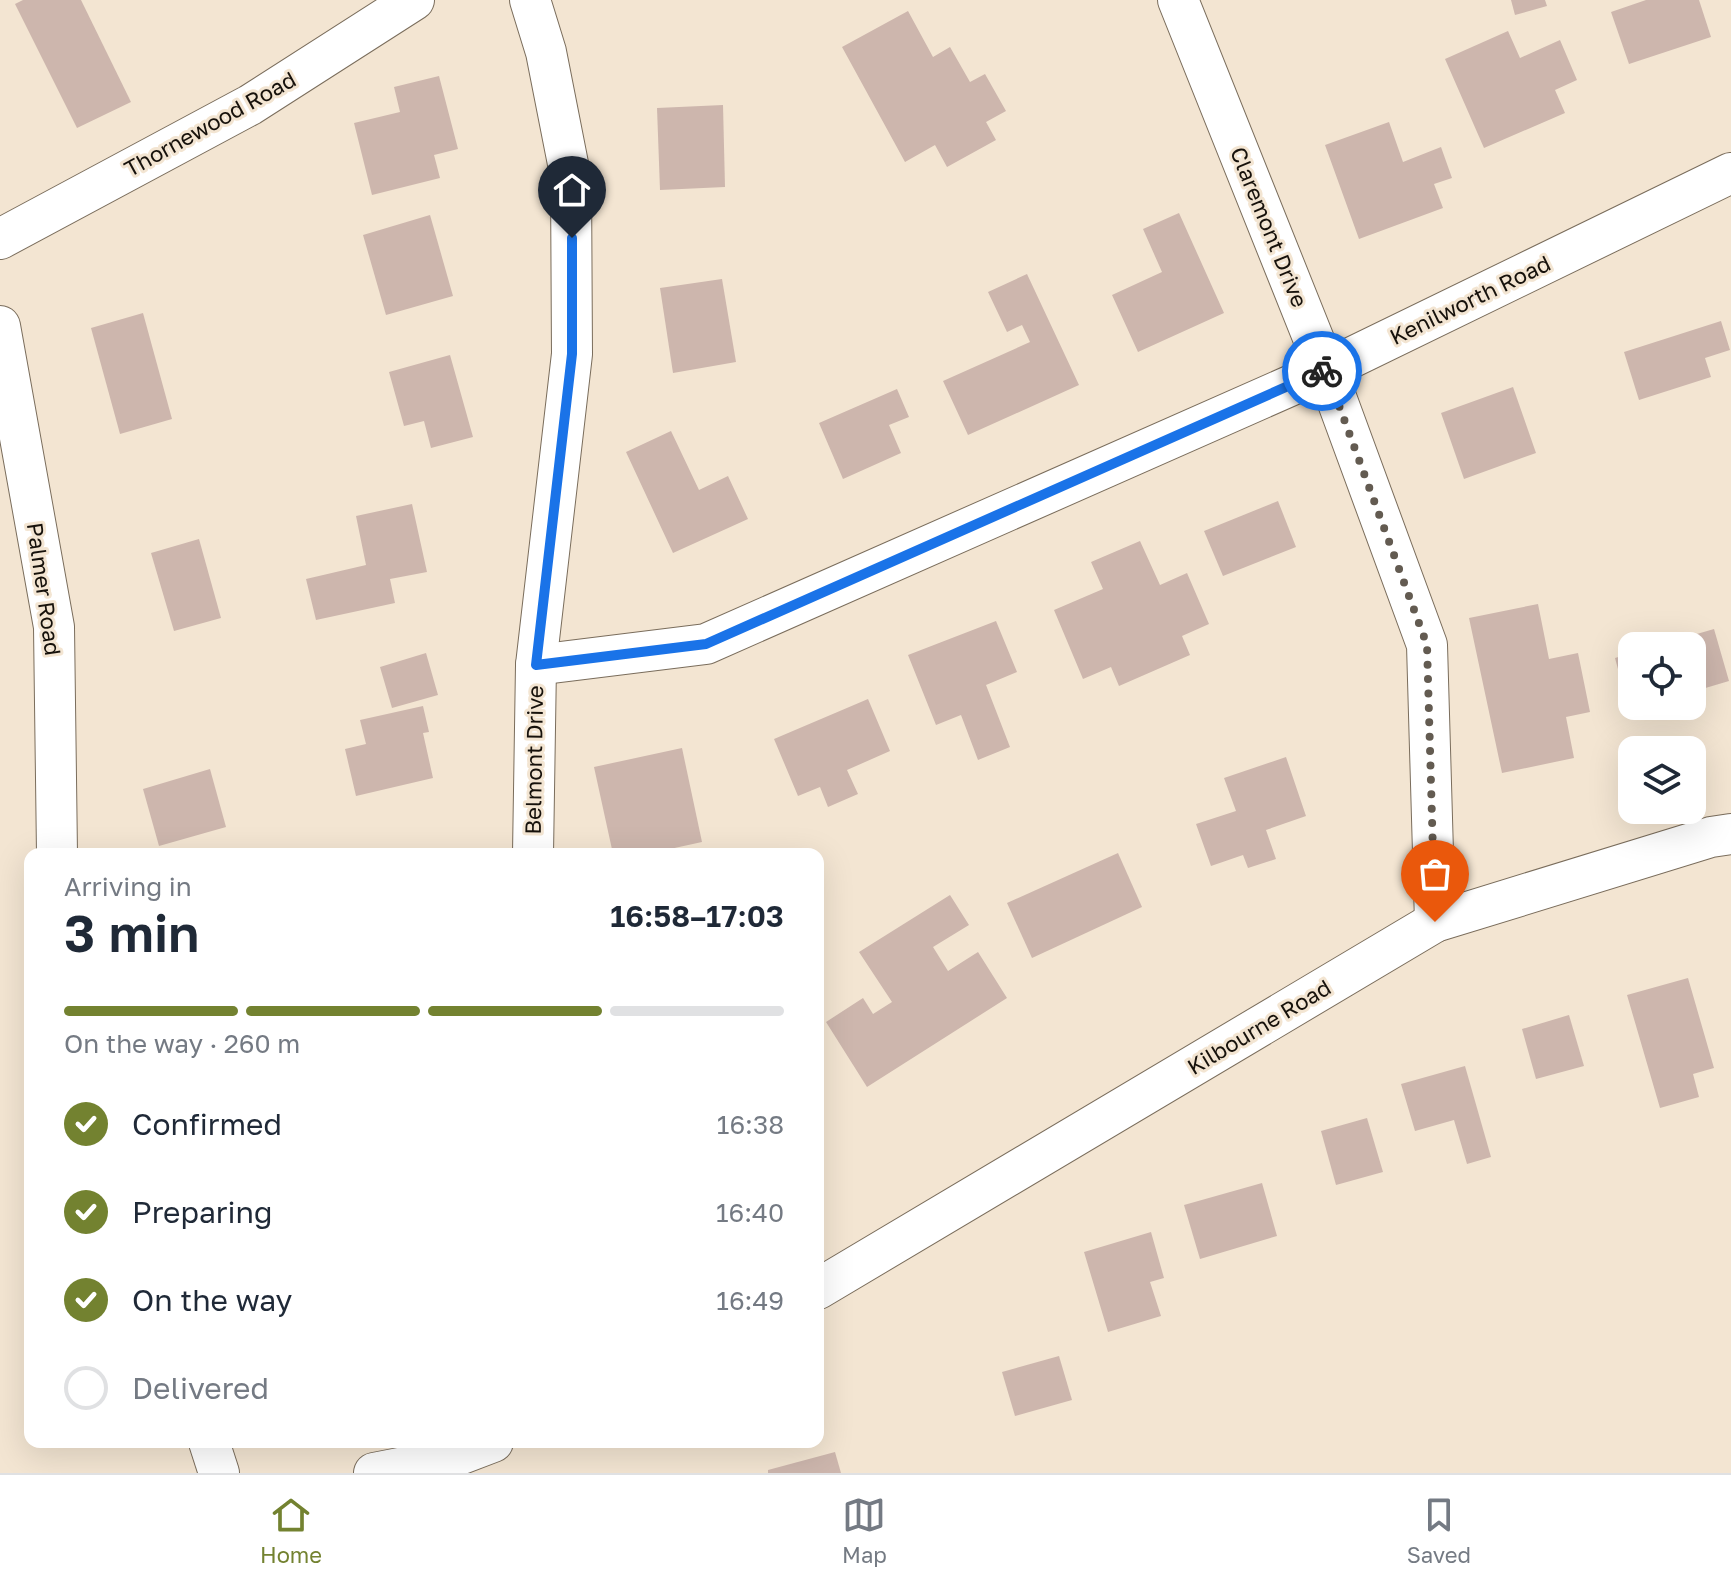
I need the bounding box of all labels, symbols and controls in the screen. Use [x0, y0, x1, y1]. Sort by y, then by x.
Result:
street label: Thornewood Road [119, 65, 300, 182]
street label: Claremont Drive [1225, 143, 1314, 311]
pin [538, 156, 606, 238]
icon: home [550, 168, 594, 212]
street label: Kenilworth Road [1385, 249, 1554, 350]
courier [1282, 331, 1362, 411]
icon: bike [1300, 349, 1344, 393]
street label: Palmer Road [22, 521, 67, 657]
map controls [1618, 632, 1706, 824]
button: locate [1618, 632, 1706, 720]
street label: Belmont Drive [519, 685, 548, 835]
button: layers [1618, 736, 1706, 824]
pin [1401, 840, 1469, 922]
icon: bag [1413, 852, 1457, 896]
text: Arriving in [64, 871, 192, 902]
text: 16:58–17:03 [610, 898, 784, 934]
text: 3 min [64, 901, 199, 963]
street label: Kilbourne Road [1182, 973, 1335, 1080]
text: On the way · 260 m [64, 1028, 300, 1059]
icon: check [64, 1102, 108, 1146]
text: Confirmed [132, 1106, 282, 1142]
text: 16:38 [717, 1109, 784, 1140]
icon: check [64, 1190, 108, 1234]
text: Preparing [132, 1194, 273, 1230]
text: 16:40 [716, 1197, 784, 1228]
icon: check [64, 1278, 108, 1322]
text: On the way [132, 1282, 292, 1318]
text: 16:49 [716, 1285, 784, 1316]
text: Delivered [132, 1370, 269, 1406]
tab: Home [260, 1493, 322, 1568]
tab: Map [842, 1493, 887, 1568]
tab: Saved [1407, 1493, 1471, 1568]

